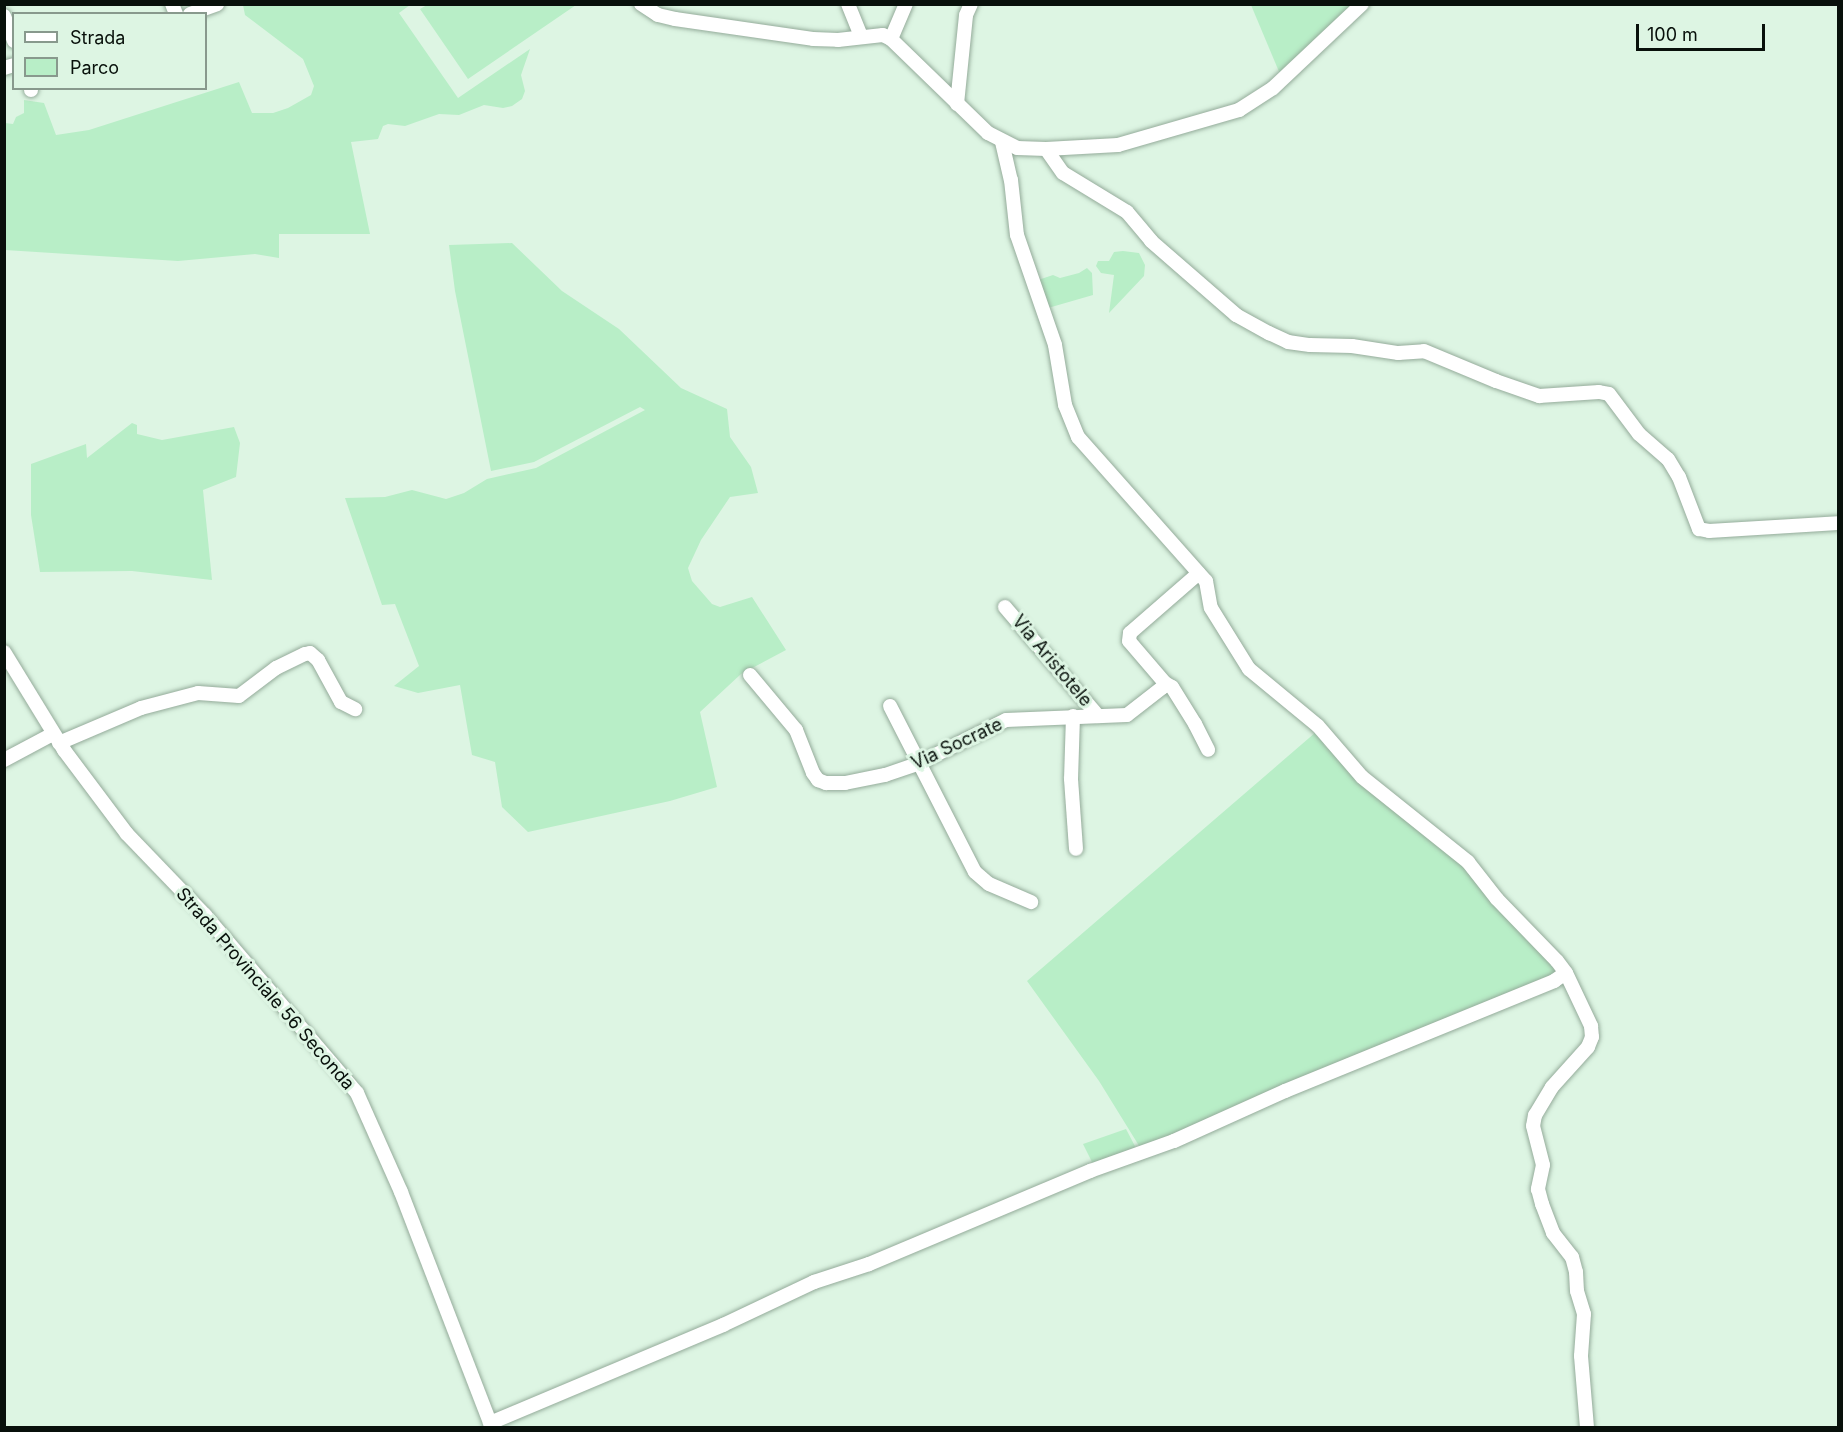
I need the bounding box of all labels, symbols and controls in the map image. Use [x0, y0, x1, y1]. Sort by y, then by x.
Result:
legend [12, 12, 207, 90]
scale bar [1639, 12, 1768, 50]
text: 100 m [1647, 24, 1698, 45]
text: Strada [70, 27, 125, 48]
text: Parco [70, 57, 119, 78]
street label: Via Aristotele [1007, 611, 1097, 711]
street label: Via Socrate [908, 714, 1006, 774]
street label: Strada Provinciale 56 Seconda [171, 884, 359, 1094]

